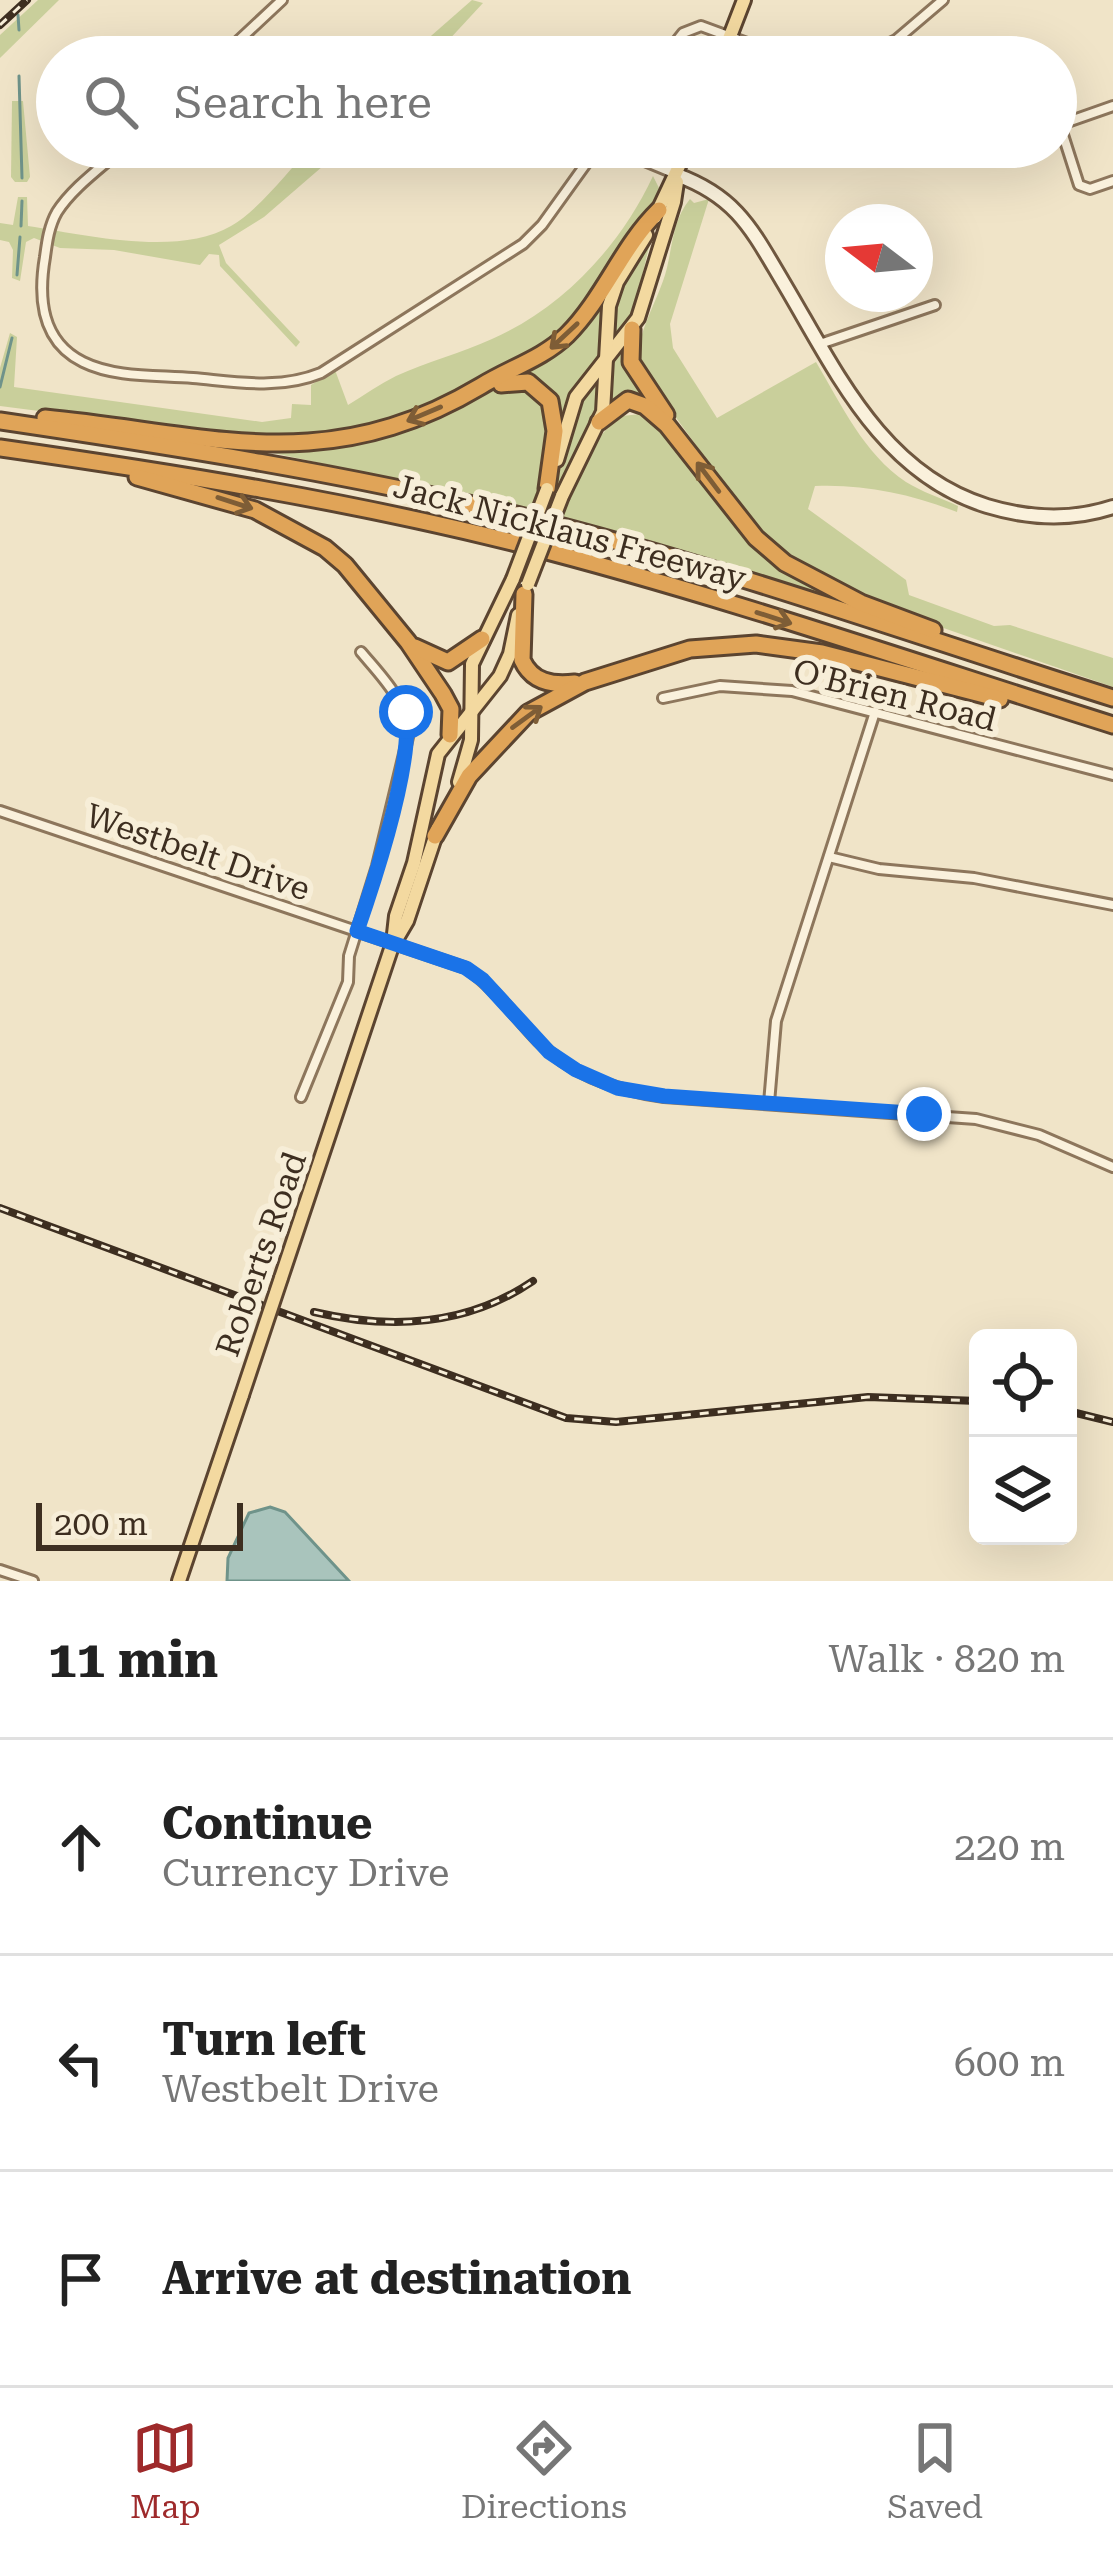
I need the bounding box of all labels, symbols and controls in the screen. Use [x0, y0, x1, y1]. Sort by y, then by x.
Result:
search box [36, 36, 1077, 168]
icon: search [78, 69, 144, 135]
text: Search here [174, 76, 432, 129]
north arrow [825, 204, 933, 312]
one-way arrow [549, 321, 579, 349]
one-way arrow [406, 405, 442, 427]
one-way arrow [696, 461, 721, 494]
street label: Jack Nicklaus Freeway [390, 466, 751, 598]
one-way arrow [215, 494, 253, 516]
one-way arrow [754, 608, 792, 630]
street label: O'Brien Road [789, 651, 1001, 739]
route start [379, 685, 433, 739]
one-way arrow [510, 704, 543, 730]
street label: Westbelt Drive [81, 795, 315, 909]
route end [897, 1087, 951, 1141]
street label: Roberts Road [208, 1147, 314, 1361]
map controls [969, 1329, 1077, 1545]
button: locate [969, 1329, 1077, 1437]
button: layers [969, 1437, 1077, 1545]
scale bar [36, 1497, 243, 1550]
text: 200 m [54, 1504, 148, 1543]
text: 11 min [48, 1630, 218, 1689]
text: Walk · 820 m [829, 1636, 1065, 1682]
text: Continue [162, 1797, 373, 1850]
icon: ahead [48, 1814, 114, 1880]
text: 220 m [954, 1824, 1065, 1870]
text: Currency Drive [162, 1850, 449, 1896]
text: Turn left [162, 2013, 366, 2066]
icon: left [48, 2030, 114, 2096]
text: 600 m [954, 2040, 1065, 2086]
text: Westbelt Drive [162, 2066, 439, 2112]
icon: arrive [48, 2246, 114, 2312]
text: Arrive at destination [162, 2252, 631, 2305]
tab: Map [130, 2415, 201, 2526]
tab: Directions [461, 2415, 627, 2526]
tab: Saved [887, 2415, 983, 2526]

